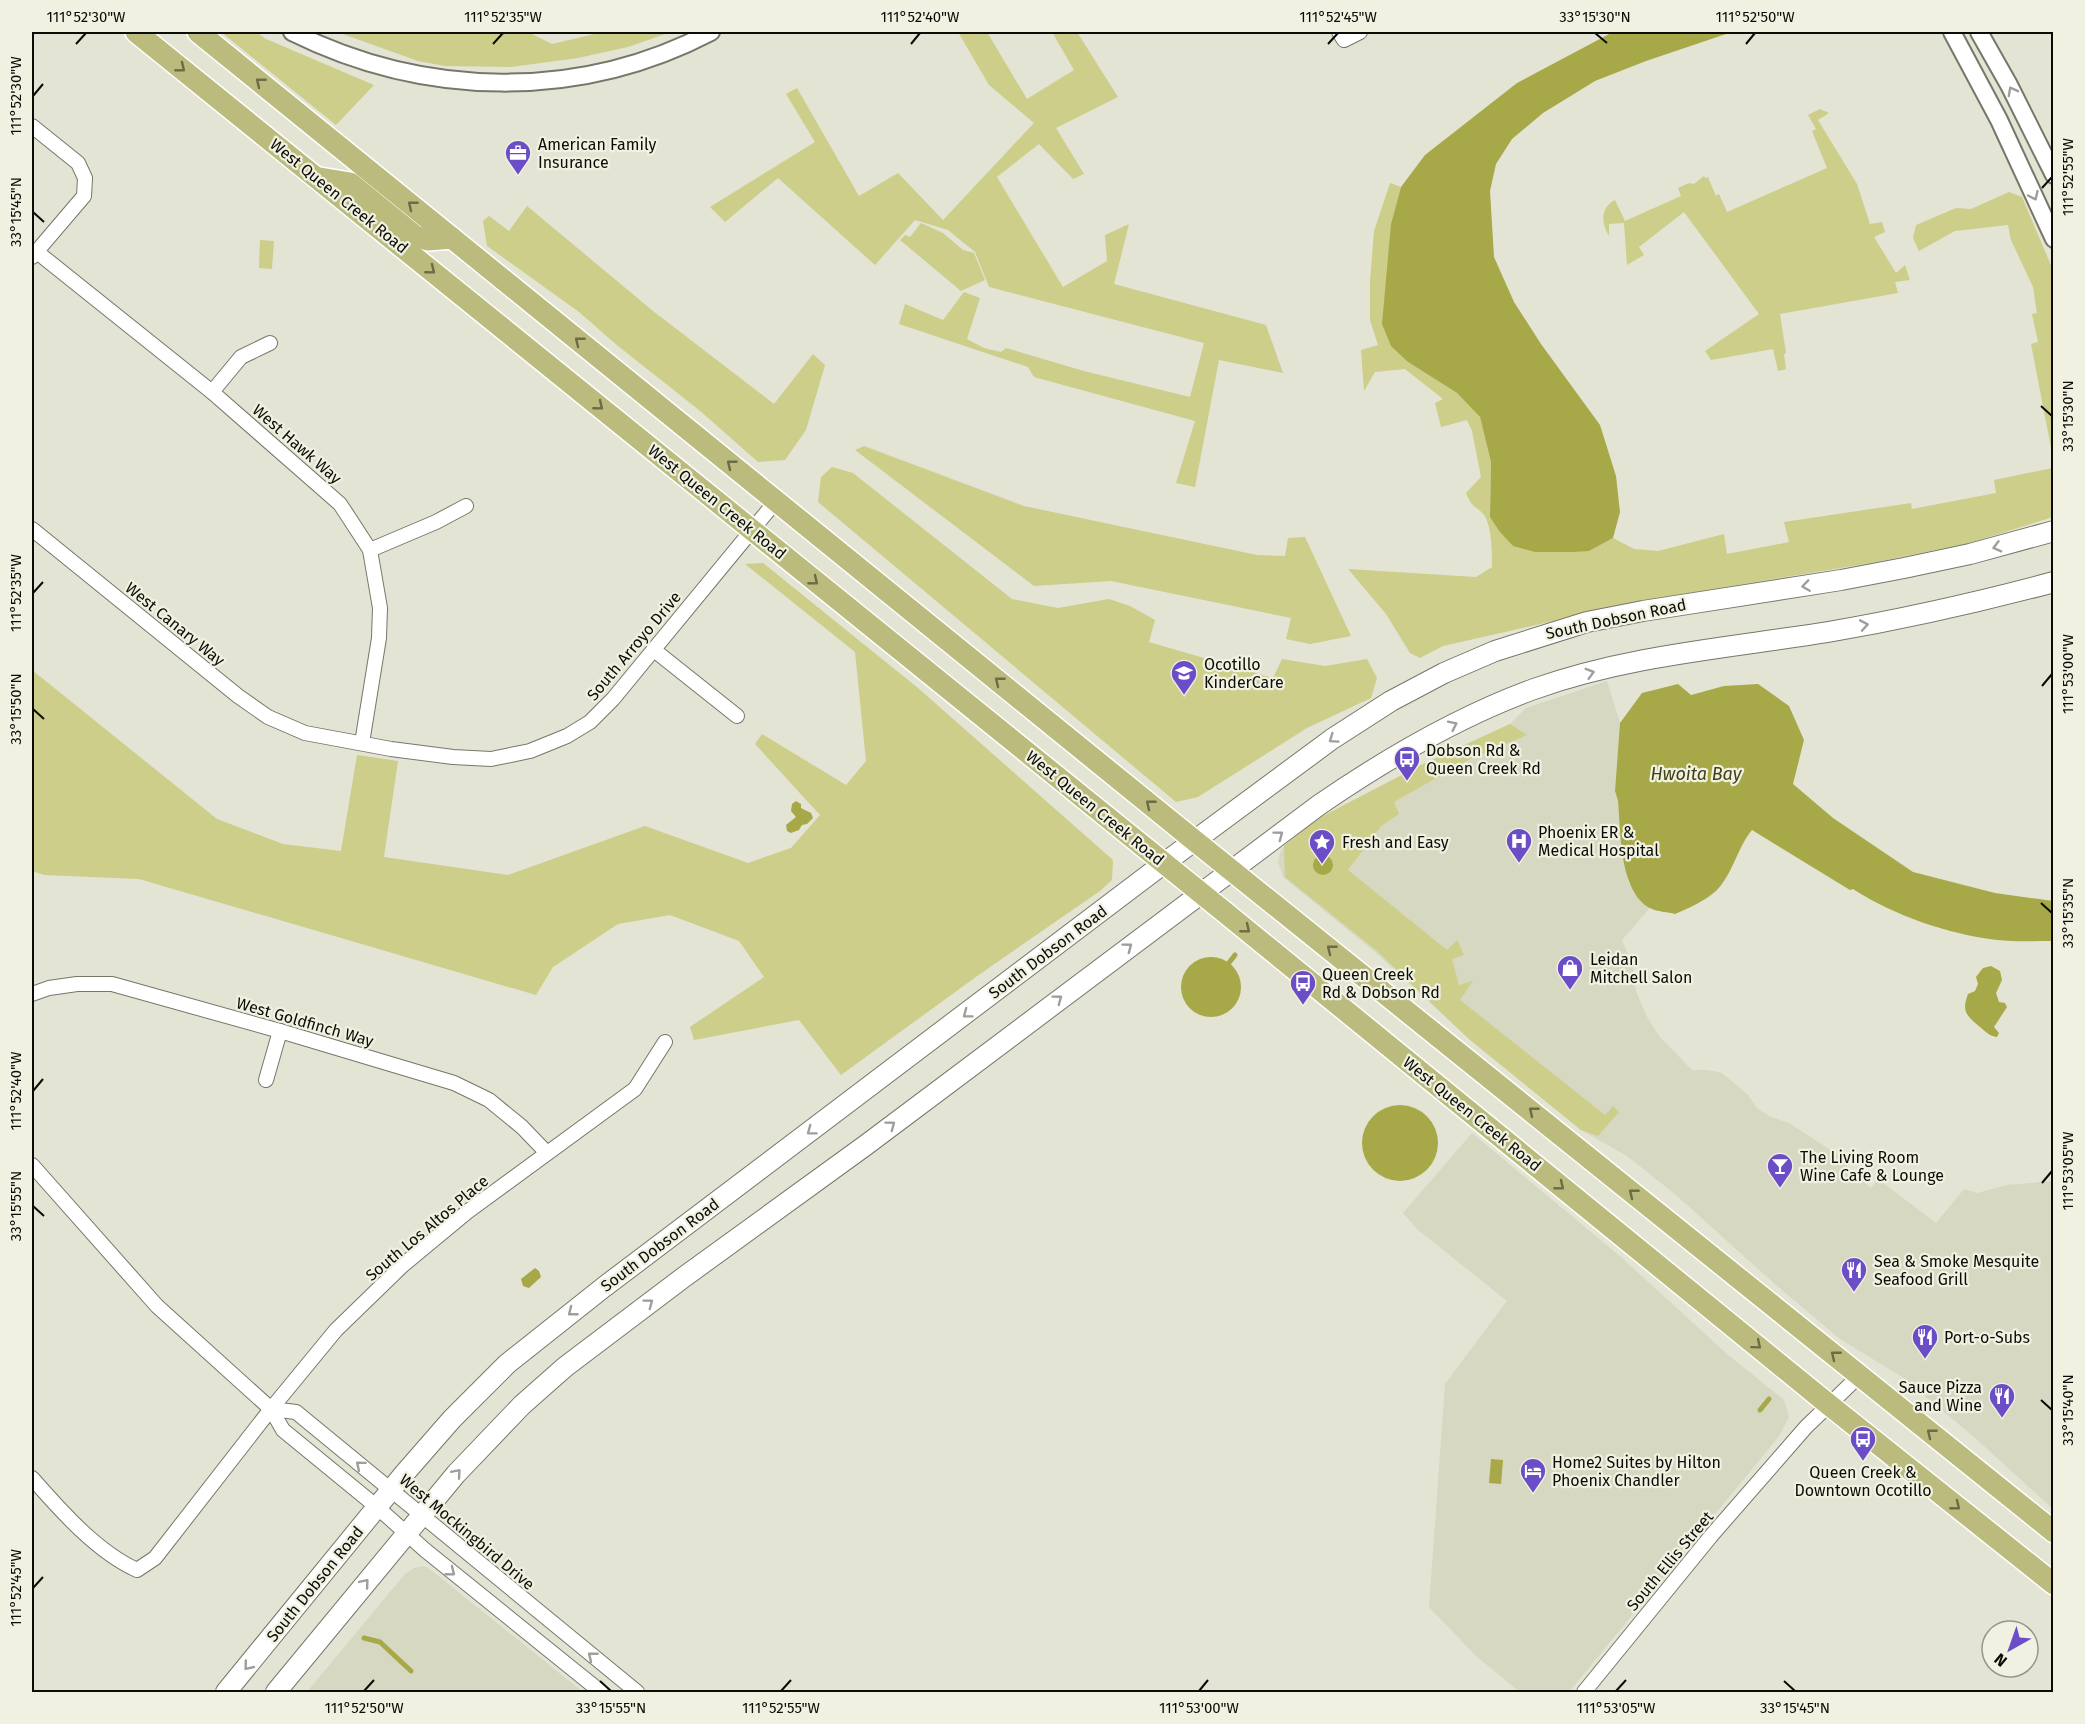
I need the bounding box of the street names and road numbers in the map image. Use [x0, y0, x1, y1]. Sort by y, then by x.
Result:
street label: West Queen Creek Road [266, 135, 412, 257]
street label: West Hawk Way [249, 400, 345, 488]
street label: West Queen Creek Road [644, 441, 790, 563]
street label: West Canary Way [122, 578, 229, 670]
street label: South Arroyo Drive [583, 588, 685, 704]
street label: South Dobson Road [1544, 595, 1688, 643]
street label: West Queen Creek Road [1022, 747, 1168, 869]
street label: South Dobson Road [985, 901, 1111, 1003]
street label: West Goldfinch Way [234, 993, 376, 1051]
street label: West Queen Creek Road [1399, 1053, 1545, 1175]
street label: South Los Altos Place [362, 1171, 492, 1285]
street label: South Dobson Road [597, 1194, 723, 1296]
street label: West Mockingbird Drive [396, 1470, 538, 1594]
street label: South Ellis Street [1623, 1507, 1717, 1615]
street label: South Dobson Road [263, 1522, 367, 1646]

